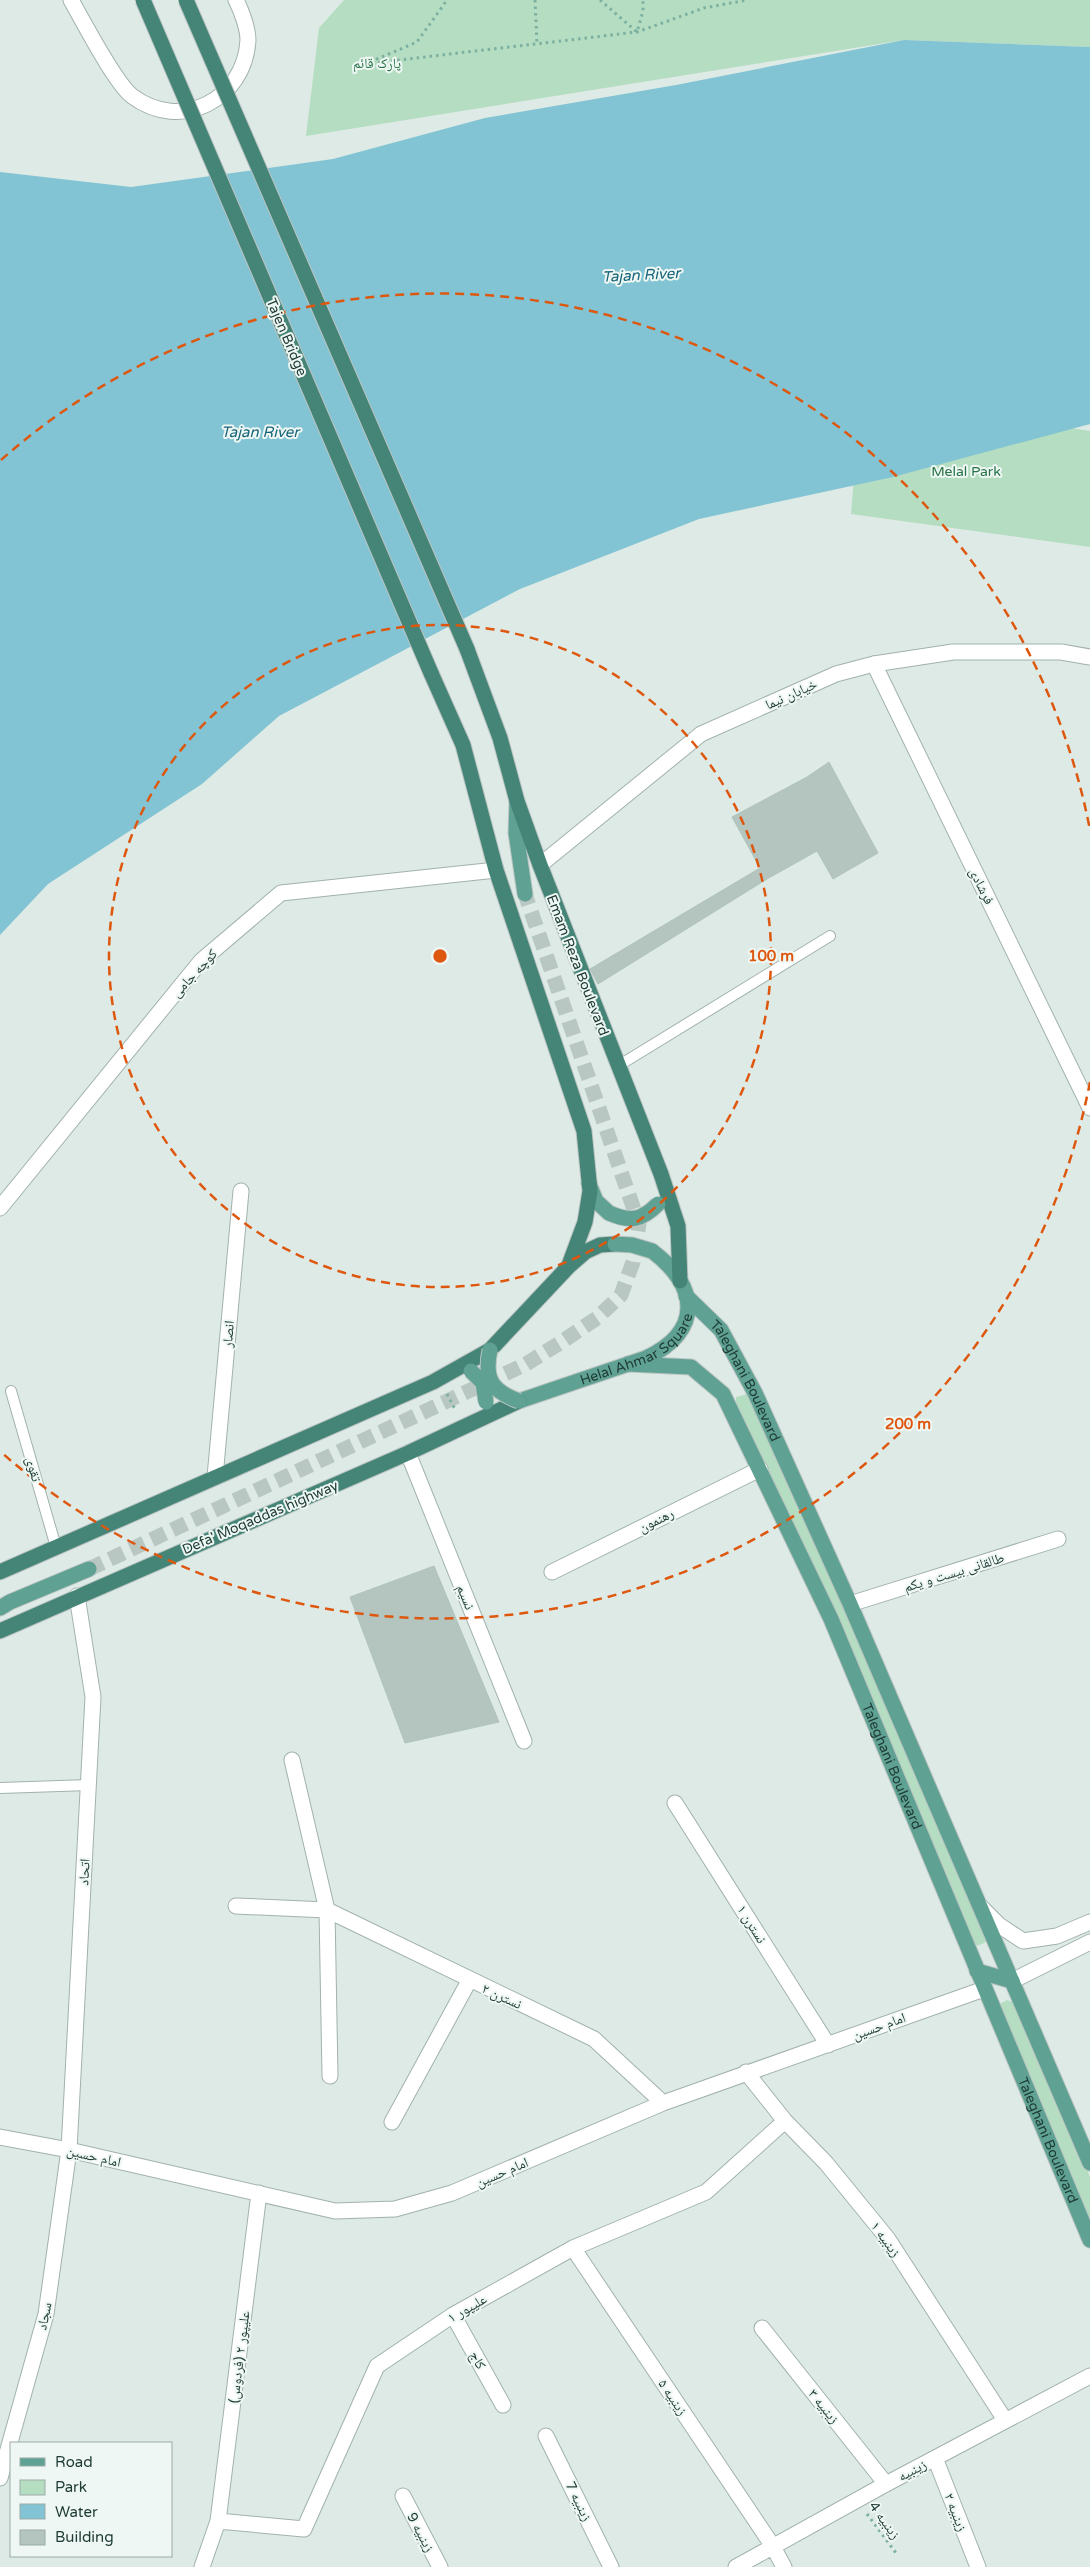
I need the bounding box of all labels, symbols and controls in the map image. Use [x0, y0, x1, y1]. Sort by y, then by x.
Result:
park label: پارک قائم [353, 55, 401, 73]
water label: Tajan River [602, 264, 683, 286]
street label: Tajen Bridge [263, 296, 311, 379]
water label: Tajan River [221, 423, 301, 441]
park label: Melal Park [931, 463, 1001, 480]
street label: خیابان نیما [763, 675, 820, 713]
street label: فرشادی [965, 865, 998, 907]
street label: Emam Reza Boulevard [543, 892, 612, 1038]
street label: کوچه جامی [168, 946, 221, 1001]
centre of rings [431, 947, 449, 965]
text: 100 m [748, 947, 794, 965]
street label: Helal Ahmar Square [578, 1312, 696, 1389]
street label: Taleghani Boulevard [707, 1316, 784, 1444]
street label: انصار [219, 1320, 238, 1349]
text: 200 m [885, 1415, 931, 1433]
street label: تقوی [22, 1455, 45, 1484]
street label: Defa' Moqaddas highway [180, 1477, 341, 1558]
street label: رهنمون [636, 1505, 677, 1536]
street label: طالقانی بیست و یکم [902, 1549, 1007, 1597]
street label: نسیم [452, 1582, 478, 1613]
street label: Taleghani Boulevard [858, 1701, 926, 1832]
street label: اتحاد [75, 1858, 94, 1886]
street label: نسترن ۱ [733, 1902, 770, 1947]
street label: نسترن ۲ [479, 1980, 525, 2013]
street label: امام حسین [850, 2009, 908, 2045]
street label: Taleghani Boulevard [1014, 2075, 1082, 2206]
street label: امام حسین [65, 2142, 123, 2172]
street label: امام حسین [473, 2154, 531, 2192]
street label: زینبیه ۱ [867, 2218, 904, 2260]
street label: علیپور ۱ [445, 2290, 490, 2327]
street label: سجاد [33, 2301, 56, 2332]
street label: علیپور ۲ (فردوس) [225, 2310, 254, 2404]
street label: کاج [465, 2348, 490, 2373]
street label: زینبیه ۵ [654, 2376, 691, 2418]
street label: زینبیه ۳ [805, 2386, 843, 2427]
legend [10, 2442, 172, 2557]
text: Road [55, 2453, 93, 2471]
street label: زینبیه [895, 2456, 929, 2485]
text: Park [55, 2478, 87, 2496]
street label: زینبیه 7 [562, 2479, 595, 2524]
street label: زینبیه ۲ [940, 2491, 971, 2534]
street label: زینبیه 4 [865, 2498, 904, 2542]
text: Water [55, 2503, 98, 2521]
street label: زینبیه 9 [403, 2510, 438, 2555]
text: Building [55, 2528, 114, 2546]

